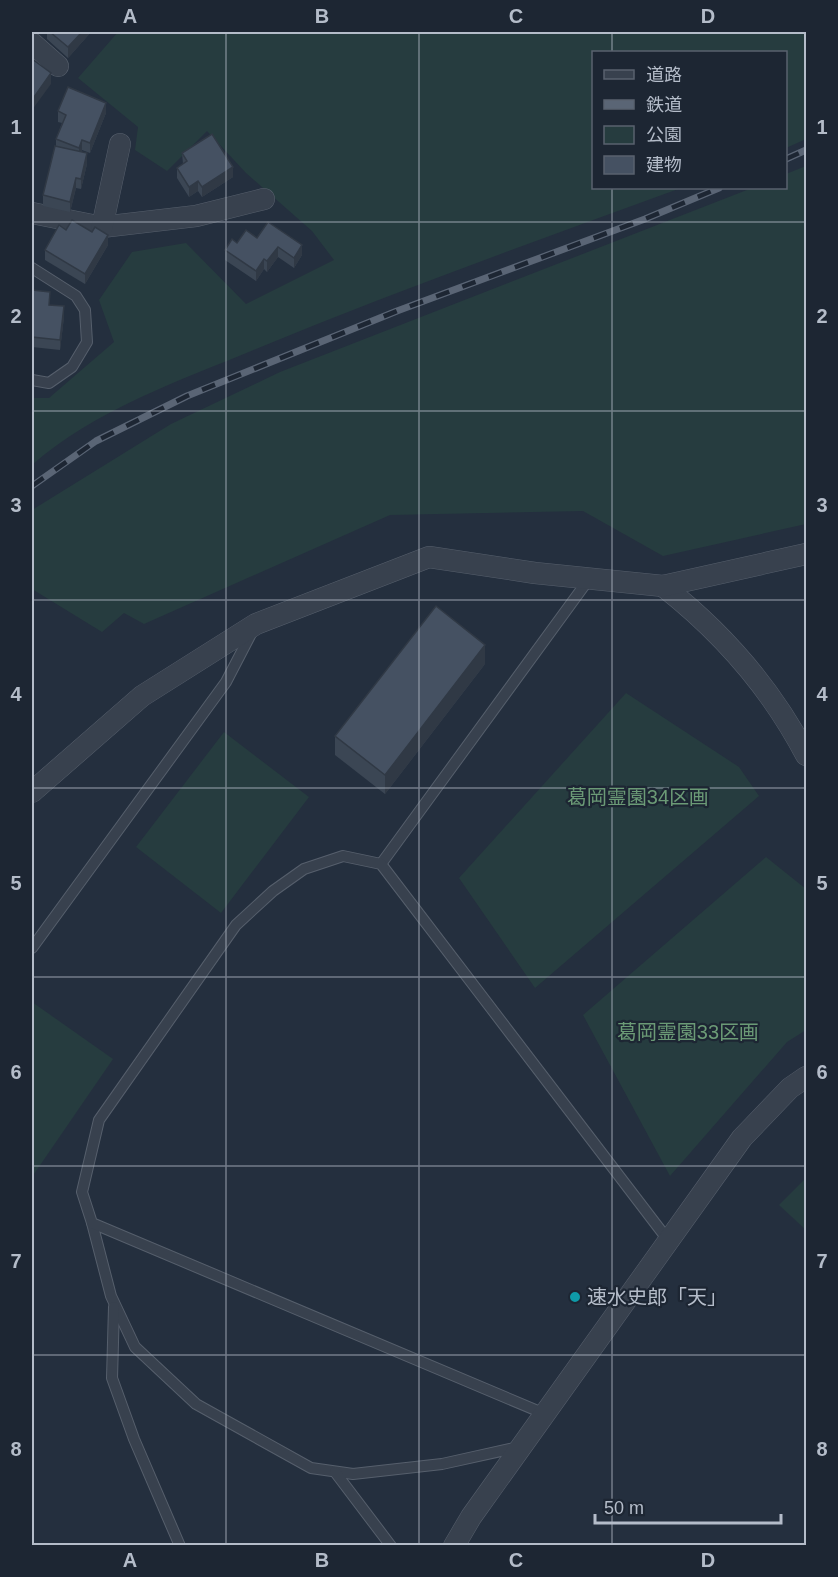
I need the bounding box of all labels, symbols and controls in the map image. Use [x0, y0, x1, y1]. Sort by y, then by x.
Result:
text: A [123, 5, 137, 27]
text: B [315, 5, 329, 27]
text: C [509, 5, 523, 27]
text: D [701, 5, 715, 27]
legend [592, 51, 787, 189]
text: 道路 [646, 65, 682, 85]
text: 鉄道 [646, 95, 682, 115]
text: 1 [10, 116, 22, 138]
text: 1 [816, 116, 828, 138]
text: 公園 [646, 125, 682, 145]
text: 建物 [646, 155, 682, 175]
text: 2 [10, 305, 22, 327]
text: 2 [816, 305, 828, 327]
text: 3 [10, 494, 22, 516]
text: 3 [816, 494, 828, 516]
text: 4 [10, 683, 22, 705]
text: 4 [816, 683, 828, 705]
park label: 葛岡霊園34区画 [567, 786, 709, 808]
text: 5 [10, 872, 22, 894]
text: 5 [816, 872, 828, 894]
park label: 葛岡霊園33区画 [617, 1021, 759, 1043]
text: 6 [10, 1061, 22, 1083]
text: 6 [816, 1061, 828, 1083]
text: 7 [10, 1250, 22, 1272]
text: 7 [816, 1250, 828, 1272]
place label: 速水史郎「天」 [587, 1286, 727, 1308]
marker: 速水史郎「天」 [568, 1290, 582, 1304]
text: 8 [10, 1438, 22, 1460]
text: 8 [816, 1438, 828, 1460]
scale bar [595, 1487, 781, 1525]
text: 50 m [604, 1498, 644, 1518]
text: A [123, 1549, 137, 1571]
text: B [315, 1549, 329, 1571]
text: C [509, 1549, 523, 1571]
text: D [701, 1549, 715, 1571]

